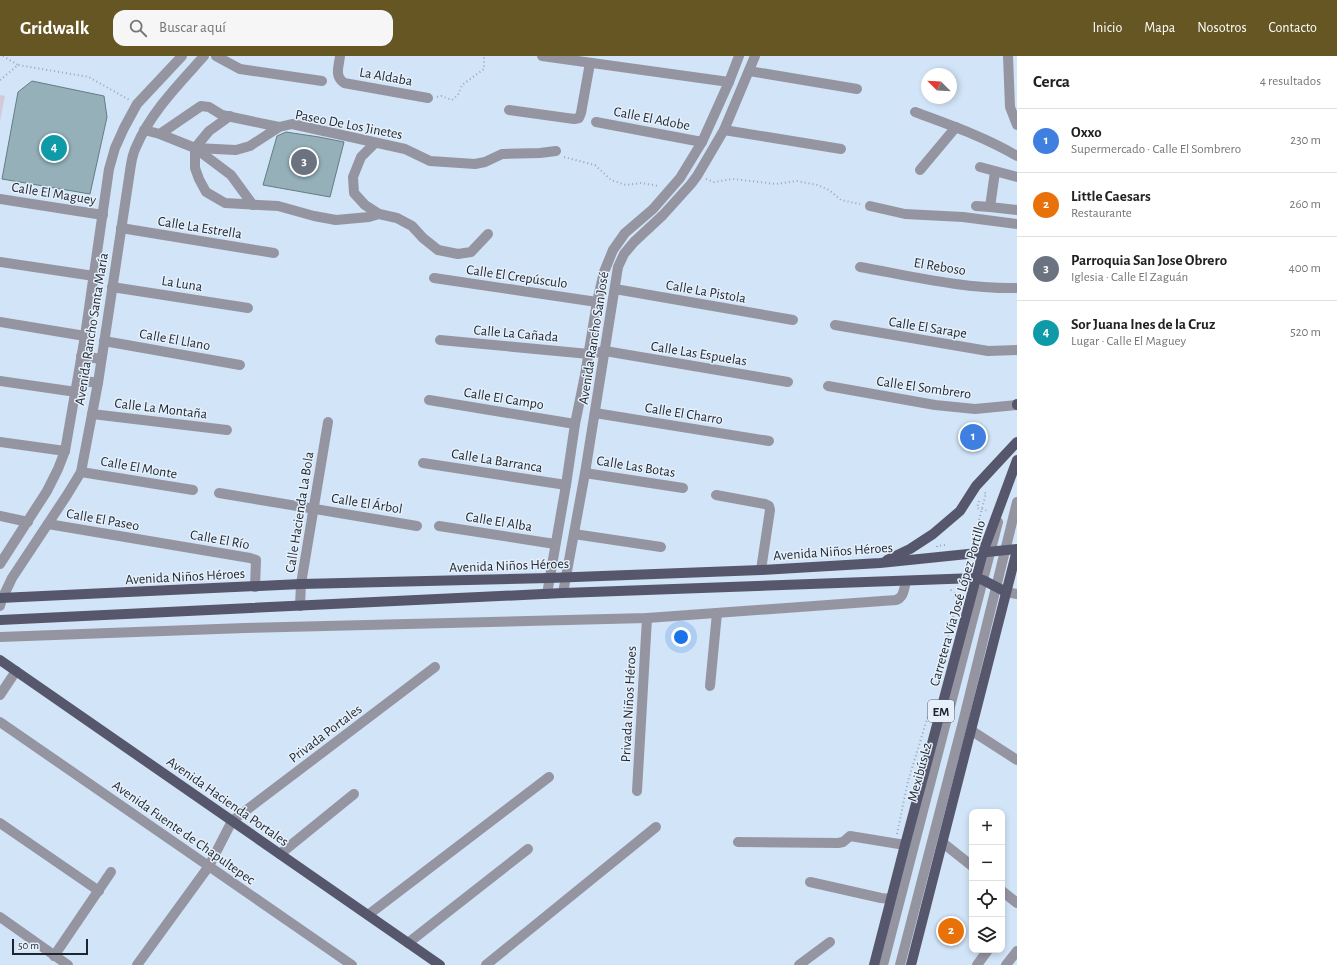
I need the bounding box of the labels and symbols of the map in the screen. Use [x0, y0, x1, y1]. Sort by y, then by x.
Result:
street label: La Aldaba [358, 65, 414, 89]
north arrow [921, 68, 957, 104]
street label: Calle El Adobe [612, 105, 691, 133]
street label: Paseo De Los Jinetes [294, 108, 404, 142]
pin: 4 [41, 133, 67, 163]
pin: 3 [291, 147, 317, 177]
street label: Calle El Maguey [10, 180, 97, 208]
street label: Calle La Estrella [157, 214, 243, 242]
street label: Avenida Rancho Santa María [73, 251, 111, 406]
street label: El Reboso [913, 256, 967, 278]
street label: Calle El Crepúsculo [465, 263, 569, 291]
street label: Avenida Rancho San José [577, 271, 611, 406]
street label: La Luna [160, 274, 204, 294]
street label: Calle La Pistola [665, 278, 747, 306]
street label: Calle El Sarape [888, 315, 968, 341]
street label: Calle La Cañada [473, 323, 559, 345]
street label: Calle El Llano [138, 327, 211, 353]
street label: Calle Las Espuelas [650, 339, 748, 368]
street label: Calle El Sombrero [876, 374, 972, 402]
street label: Calle El Campo [463, 386, 545, 412]
street label: Calle La Montaña [114, 396, 209, 422]
street label: Calle El Charro [644, 401, 724, 427]
pin: 1 [960, 422, 986, 452]
street label: Calle La Barranca [450, 447, 544, 475]
street label: Calle Hacienda La Bola [283, 450, 317, 574]
street label: Calle El Monte [100, 454, 178, 482]
street label: Calle Las Botas [595, 454, 676, 480]
street label: Calle El Árbol [330, 488, 404, 517]
street label: Calle El Paseo [65, 507, 141, 533]
street label: Calle El Alba [465, 510, 534, 534]
street label: Carretera Vía José López Portillo [928, 519, 988, 688]
street label: Calle El Río [189, 528, 251, 552]
street label: Avenida Niños Héroes [773, 541, 893, 563]
street label: Avenida Niños Héroes [449, 557, 569, 575]
street label: Avenida Niños Héroes [125, 567, 245, 587]
your location [671, 627, 691, 647]
street label: Privada Niños Héroes [619, 646, 639, 763]
road number: EM [928, 700, 954, 722]
street label: Privada Portales [287, 702, 365, 766]
street label: Mexibús L2 [905, 741, 935, 803]
street label: Avenida Hacienda Portales [164, 755, 291, 849]
street label: Avenida Fuente de Chapultepec [110, 778, 258, 888]
pin: 2 [938, 916, 964, 946]
scale bar [12, 937, 88, 956]

